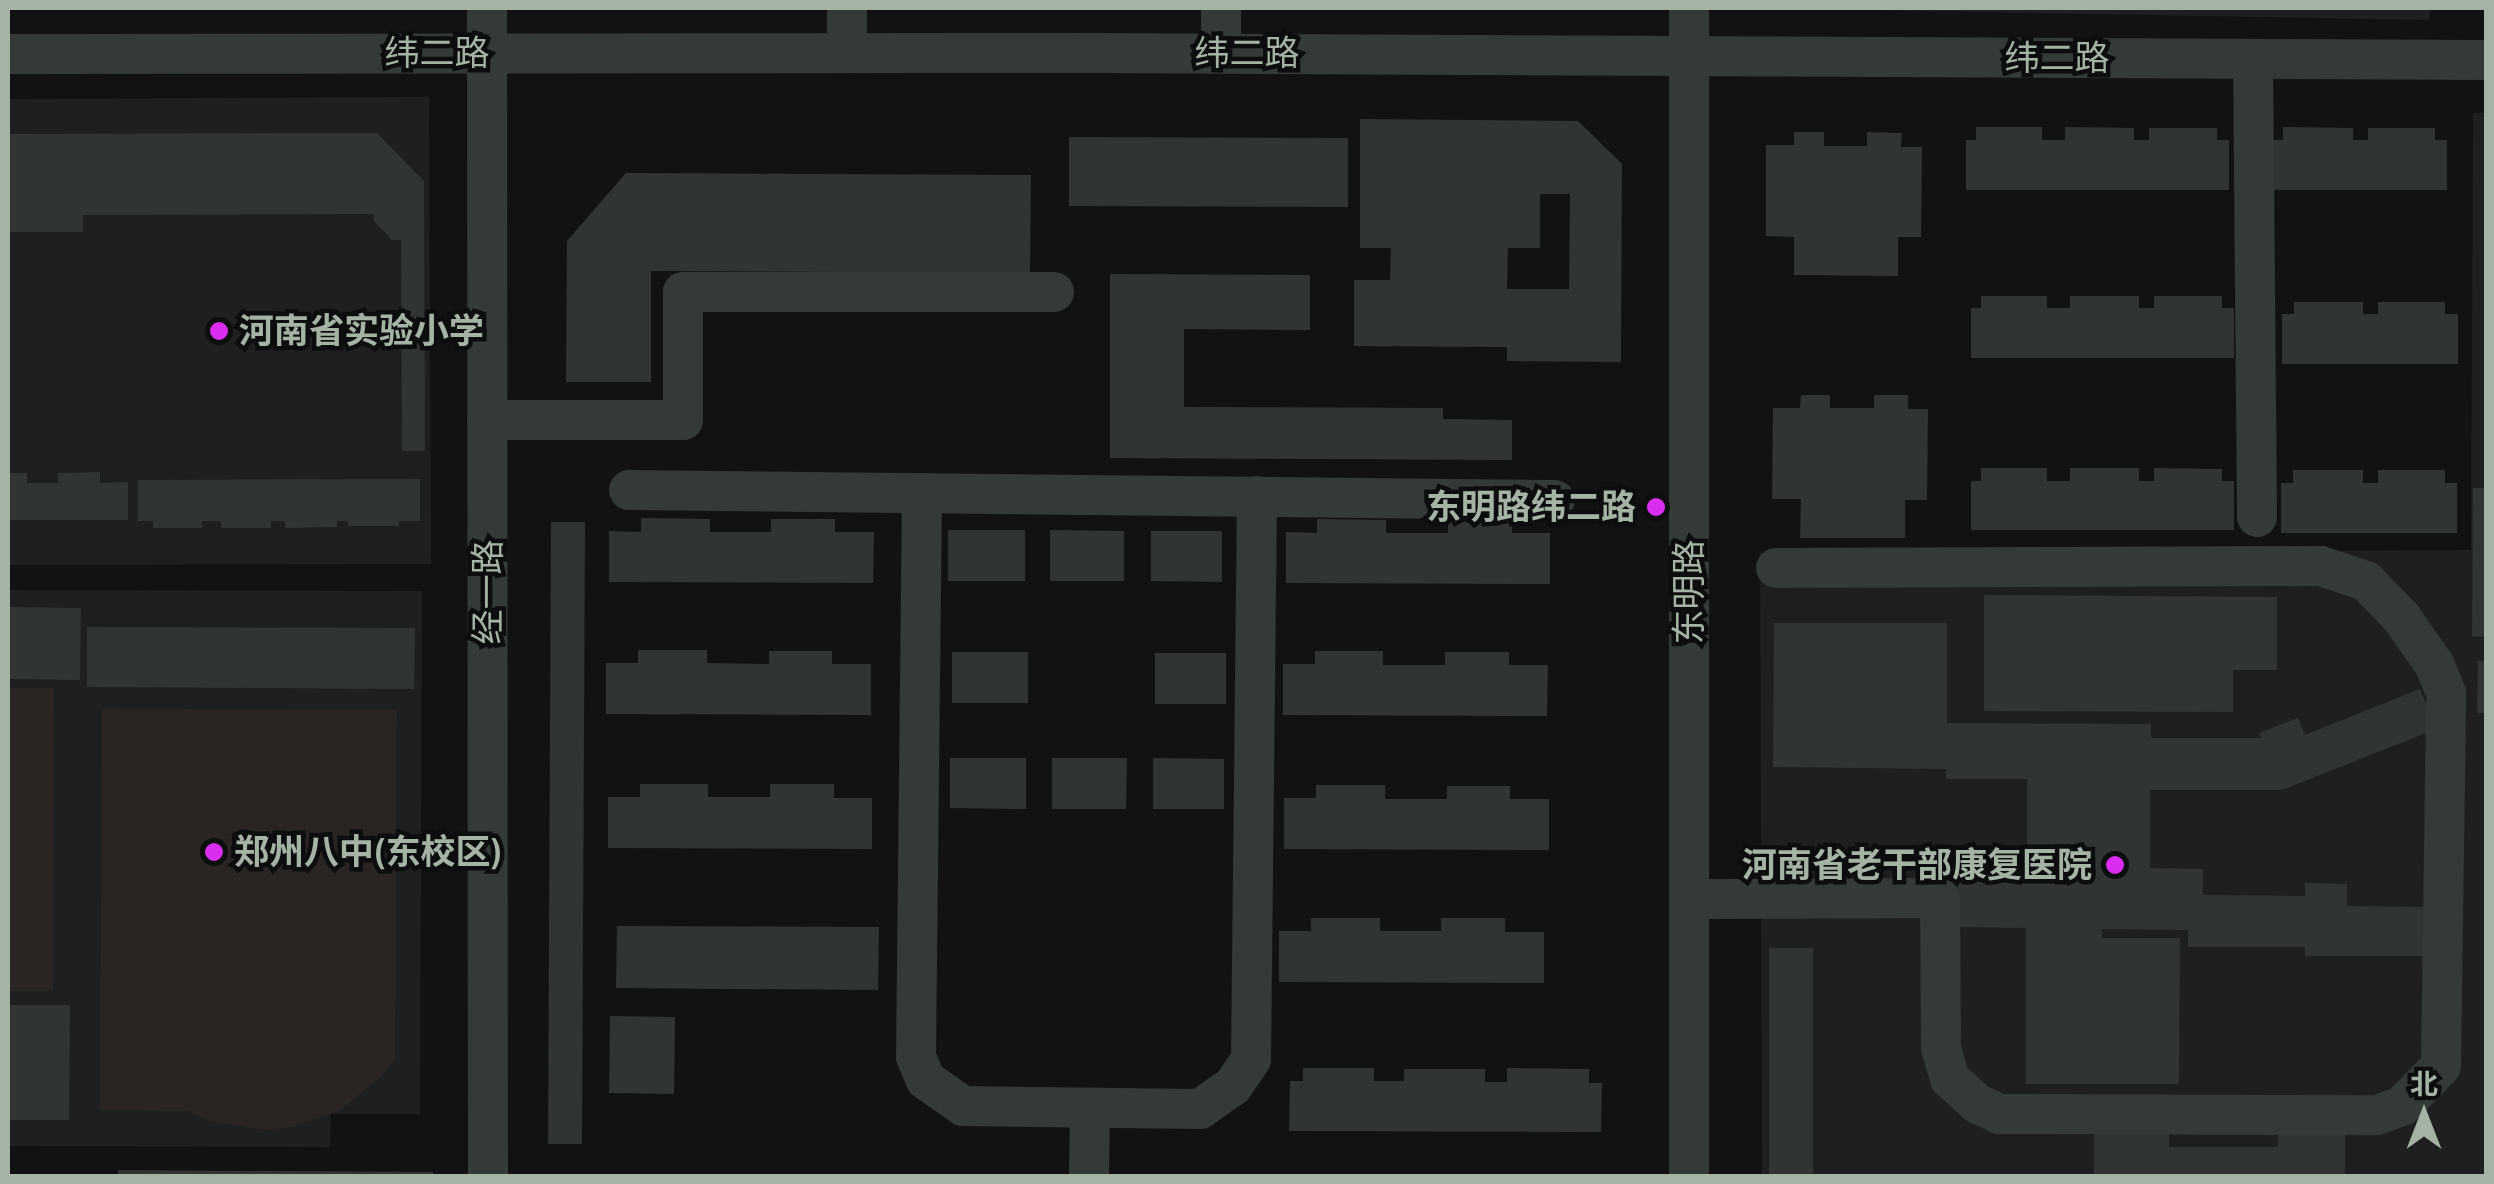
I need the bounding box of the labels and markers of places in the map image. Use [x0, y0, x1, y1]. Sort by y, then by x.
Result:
place label: 河南省实验小学 [239, 310, 484, 352]
marker: 河南省实验小学 [208, 320, 230, 342]
place label: 东明路纬二路 [1426, 486, 1636, 528]
marker: 东明路纬二路 [1645, 496, 1667, 518]
place label: 郑州八中(东校区) [234, 831, 502, 873]
marker: 郑州八中(东校区) [203, 841, 225, 863]
place label: 河南省老干部康复医院 [1742, 844, 2092, 886]
marker: 河南省老干部康复医院 [2102, 852, 2128, 878]

